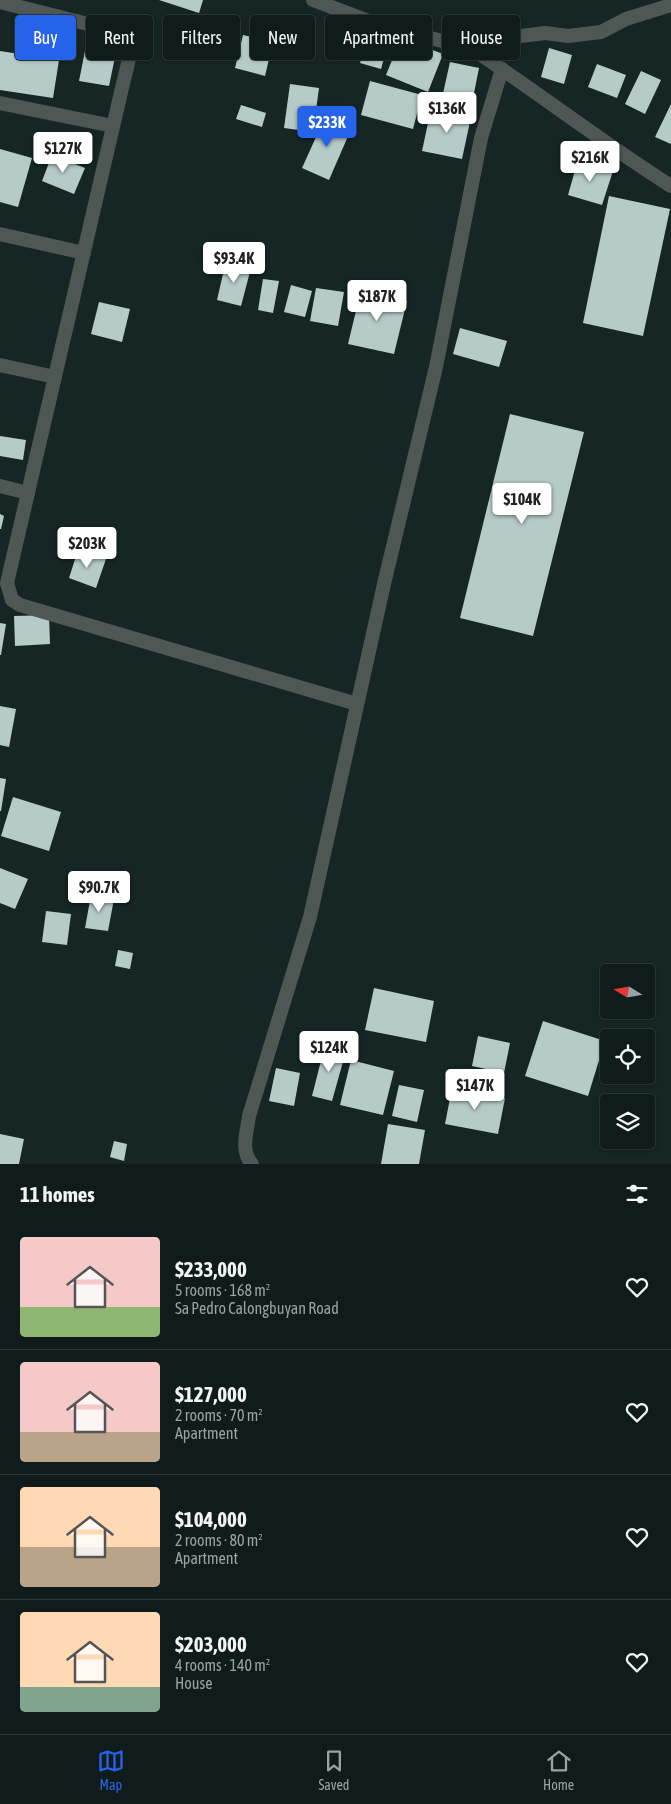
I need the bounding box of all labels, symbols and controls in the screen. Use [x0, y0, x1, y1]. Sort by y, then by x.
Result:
chip: Buy [15, 15, 76, 60]
chip: Rent [86, 15, 153, 60]
chip: Filters [163, 15, 240, 60]
chip: New [250, 15, 315, 60]
chip: Apartment [325, 15, 432, 60]
chip: House [442, 15, 520, 60]
pin: $136K [412, 92, 482, 134]
text: $136K [428, 99, 466, 117]
pin: $233K [292, 106, 362, 148]
text: $233K [308, 113, 346, 131]
pin: $127K [28, 132, 98, 174]
text: $127K [44, 139, 82, 157]
pin: $216K [555, 140, 625, 183]
text: $216K [571, 148, 609, 166]
pin: $93.4K [193, 242, 275, 284]
text: $93.4K [214, 249, 254, 267]
pin: $187K [342, 280, 412, 322]
text: $187K [358, 287, 396, 305]
pin: $104K [487, 482, 557, 525]
text: $104K [503, 490, 541, 508]
pin: $203K [52, 526, 122, 569]
text: $203K [68, 534, 106, 552]
pin: $90.7K [58, 870, 140, 913]
text: $90.7K [79, 878, 119, 896]
north arrow [600, 964, 655, 1019]
map controls [600, 964, 655, 1149]
button: locate [600, 1029, 655, 1084]
pin: $124K [294, 1030, 364, 1073]
text: $124K [310, 1038, 348, 1056]
pin: $147K [440, 1068, 510, 1111]
text: $147K [456, 1076, 494, 1094]
button: layers [600, 1094, 655, 1149]
icon: filters [623, 1180, 651, 1208]
text: 11 homes [20, 1182, 95, 1206]
icon: home [60, 1257, 120, 1317]
text: $233,000 [175, 1257, 247, 1281]
icon: heart [623, 1273, 651, 1301]
text: 5 rooms · 168 m² [175, 1281, 270, 1299]
text: Sa Pedro Calongbuyan Road [175, 1299, 339, 1317]
icon: home [60, 1382, 120, 1442]
text: $127,000 [175, 1382, 247, 1406]
icon: heart [623, 1398, 651, 1426]
text: 2 rooms · 70 m² [175, 1406, 263, 1424]
text: Apartment [175, 1424, 238, 1442]
icon: home [60, 1507, 120, 1567]
text: $104,000 [175, 1507, 247, 1531]
icon: heart [623, 1523, 651, 1551]
text: 2 rooms · 80 m² [175, 1531, 263, 1549]
text: Apartment [175, 1549, 238, 1567]
icon: home [60, 1632, 120, 1692]
text: $203,000 [175, 1632, 247, 1656]
icon: heart [623, 1648, 651, 1676]
text: 4 rooms · 140 m² [175, 1656, 270, 1674]
text: House [175, 1674, 212, 1692]
tab: Map [97, 1747, 125, 1793]
tab: Saved [318, 1747, 349, 1793]
tab: Home [543, 1747, 574, 1793]

